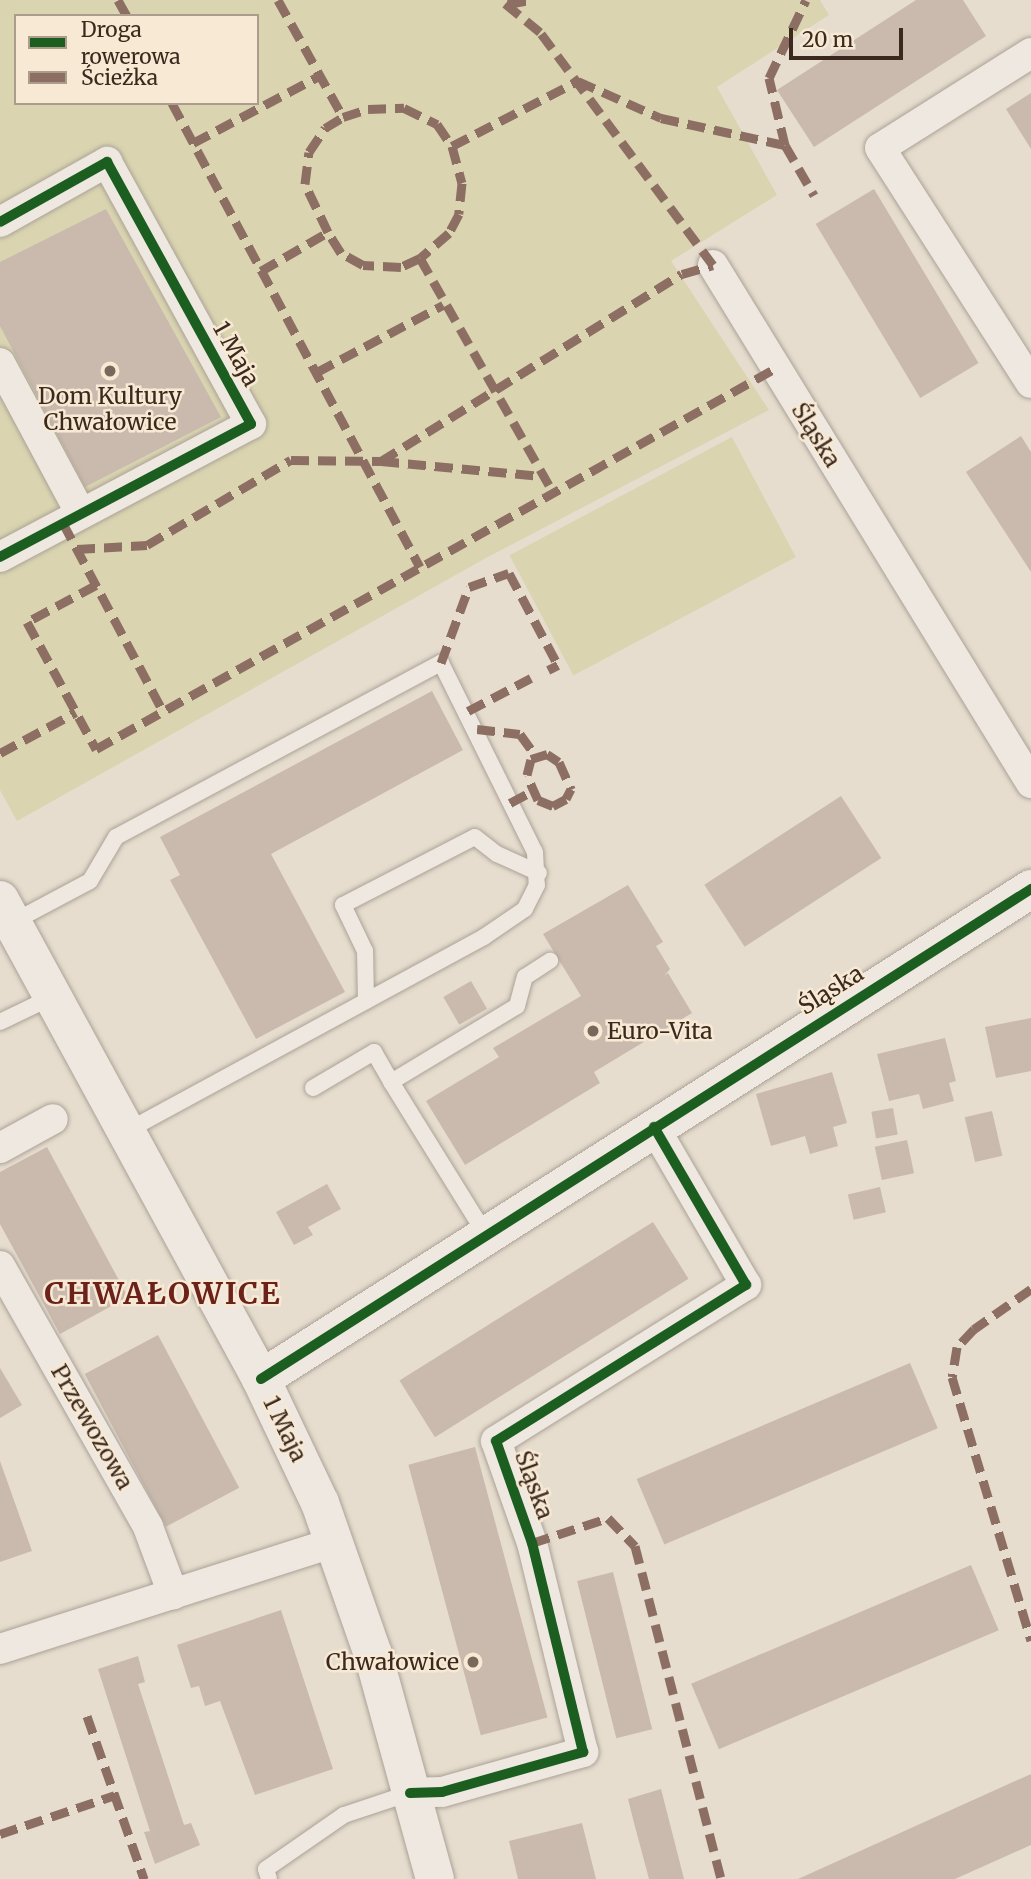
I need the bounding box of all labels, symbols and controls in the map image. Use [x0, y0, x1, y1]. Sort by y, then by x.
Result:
legend [14, 14, 259, 105]
scale bar [793, 14, 907, 58]
text: Droga rowerowa [81, 16, 180, 70]
text: 20 m [802, 26, 853, 53]
text: Ścieżka [81, 64, 158, 91]
street label: 1 Maja [207, 317, 265, 391]
marker: Dom Kultury Chwałowice [102, 363, 118, 379]
place label: Dom Kultury Chwałowice [38, 382, 182, 436]
street label: Śląska [786, 398, 846, 472]
street label: Śląska [794, 960, 868, 1020]
place label: Euro-Vita [607, 1017, 713, 1045]
marker: Euro-Vita [585, 1023, 601, 1039]
district label: CHWAŁOWICE [46, 1275, 280, 1311]
street label: Przewozowa [45, 1360, 139, 1494]
street label: 1 Maja [257, 1392, 313, 1466]
street label: Śląska [509, 1447, 559, 1523]
place label: Chwałowice [326, 1648, 459, 1676]
marker: Chwałowice [465, 1654, 481, 1670]

